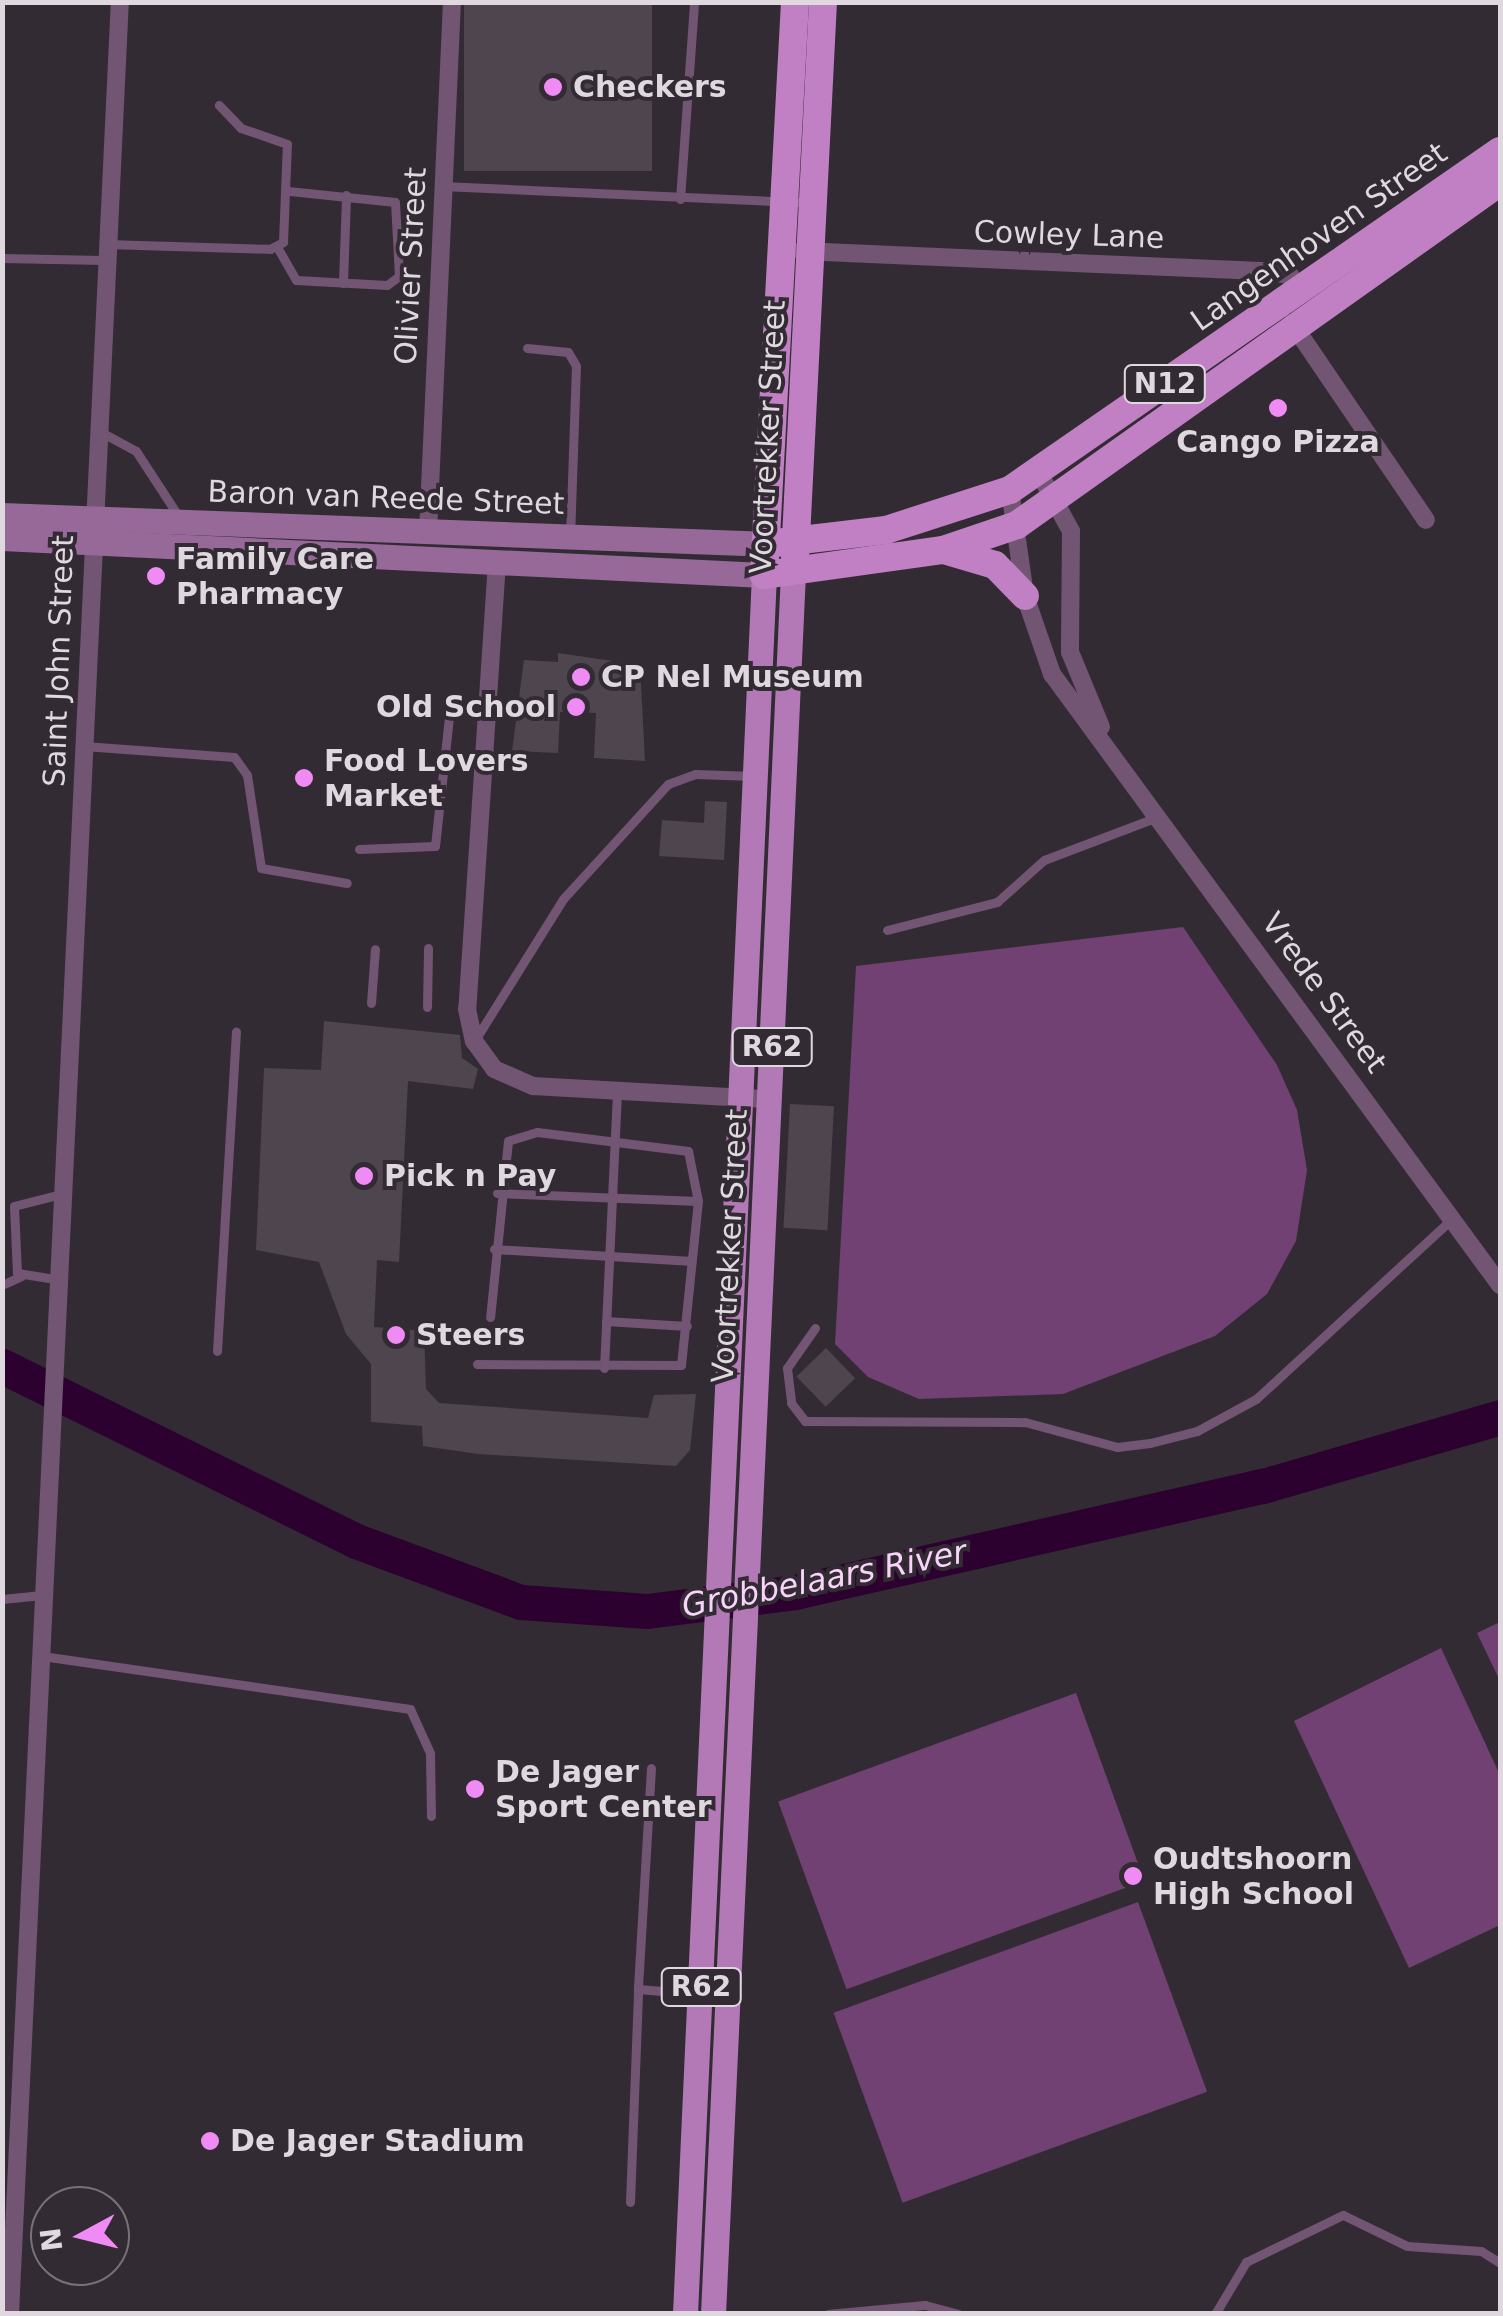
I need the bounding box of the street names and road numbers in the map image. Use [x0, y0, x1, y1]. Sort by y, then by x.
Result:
street label: Langenhoven Street [1184, 135, 1454, 339]
street label: Olivier Street [388, 166, 434, 366]
street label: Cowley Lane [973, 214, 1165, 256]
street label: Voortrekker Street [743, 299, 793, 575]
road number: N12 [1122, 361, 1208, 407]
street label: Baron van Reede Street [207, 474, 565, 522]
street label: Saint John Street [37, 534, 81, 788]
street label: Vrede Street [1254, 906, 1394, 1080]
road number: R62 [730, 1024, 814, 1070]
street label: Voortrekker Street [705, 1108, 755, 1384]
road number: R62 [658, 1964, 744, 2010]

